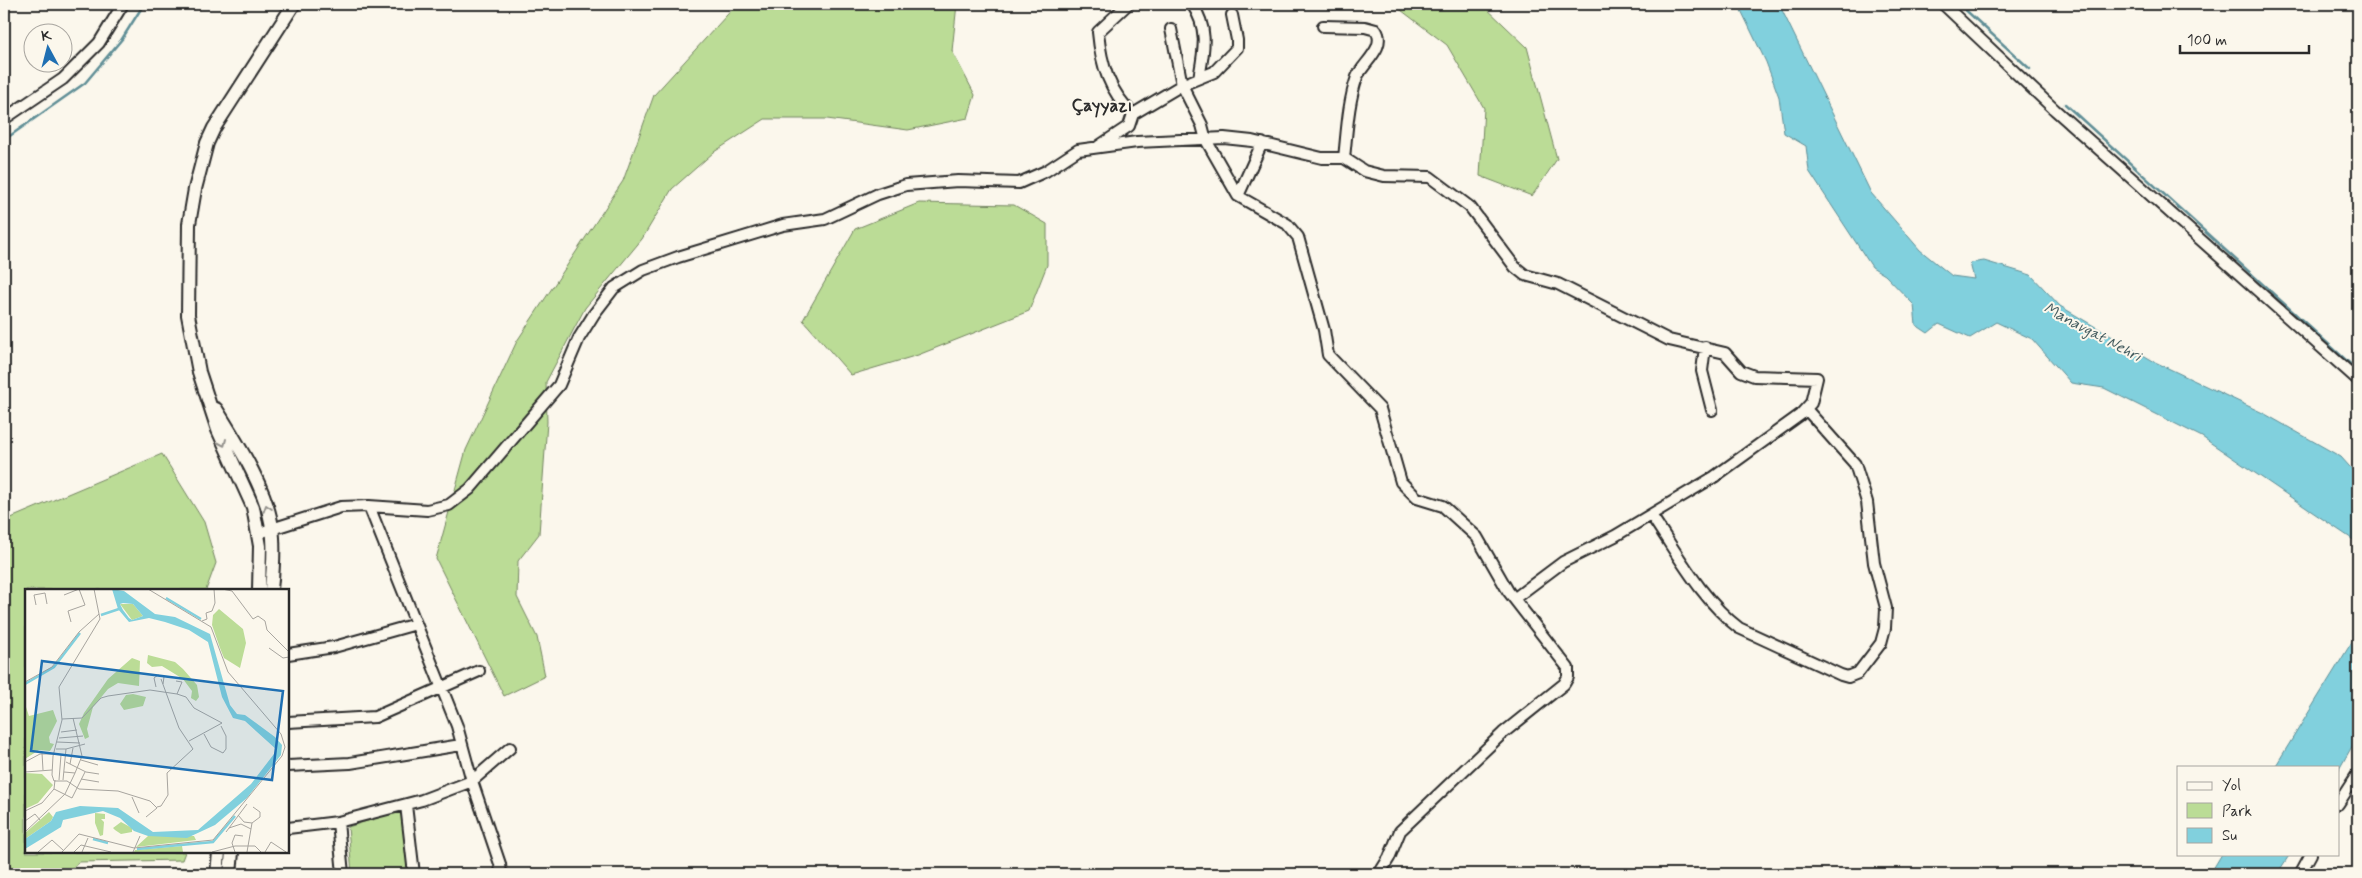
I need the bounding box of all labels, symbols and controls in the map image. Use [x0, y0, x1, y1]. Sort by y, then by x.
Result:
north arrow [22, 22, 72, 72]
scale bar [2180, 22, 2308, 54]
text: K [41, 26, 54, 46]
text: 100 m [2187, 31, 2227, 51]
district label: Çayyazı [1072, 94, 1132, 118]
water label: Manavgat Nehri [2040, 298, 2146, 367]
one-way arrow [216, 438, 227, 447]
one-way arrow [263, 504, 273, 512]
inset map [25, 589, 289, 853]
legend [2177, 766, 2340, 856]
text: Yol [2222, 776, 2241, 796]
text: Park [2222, 802, 2252, 822]
text: Su [2222, 826, 2237, 846]

